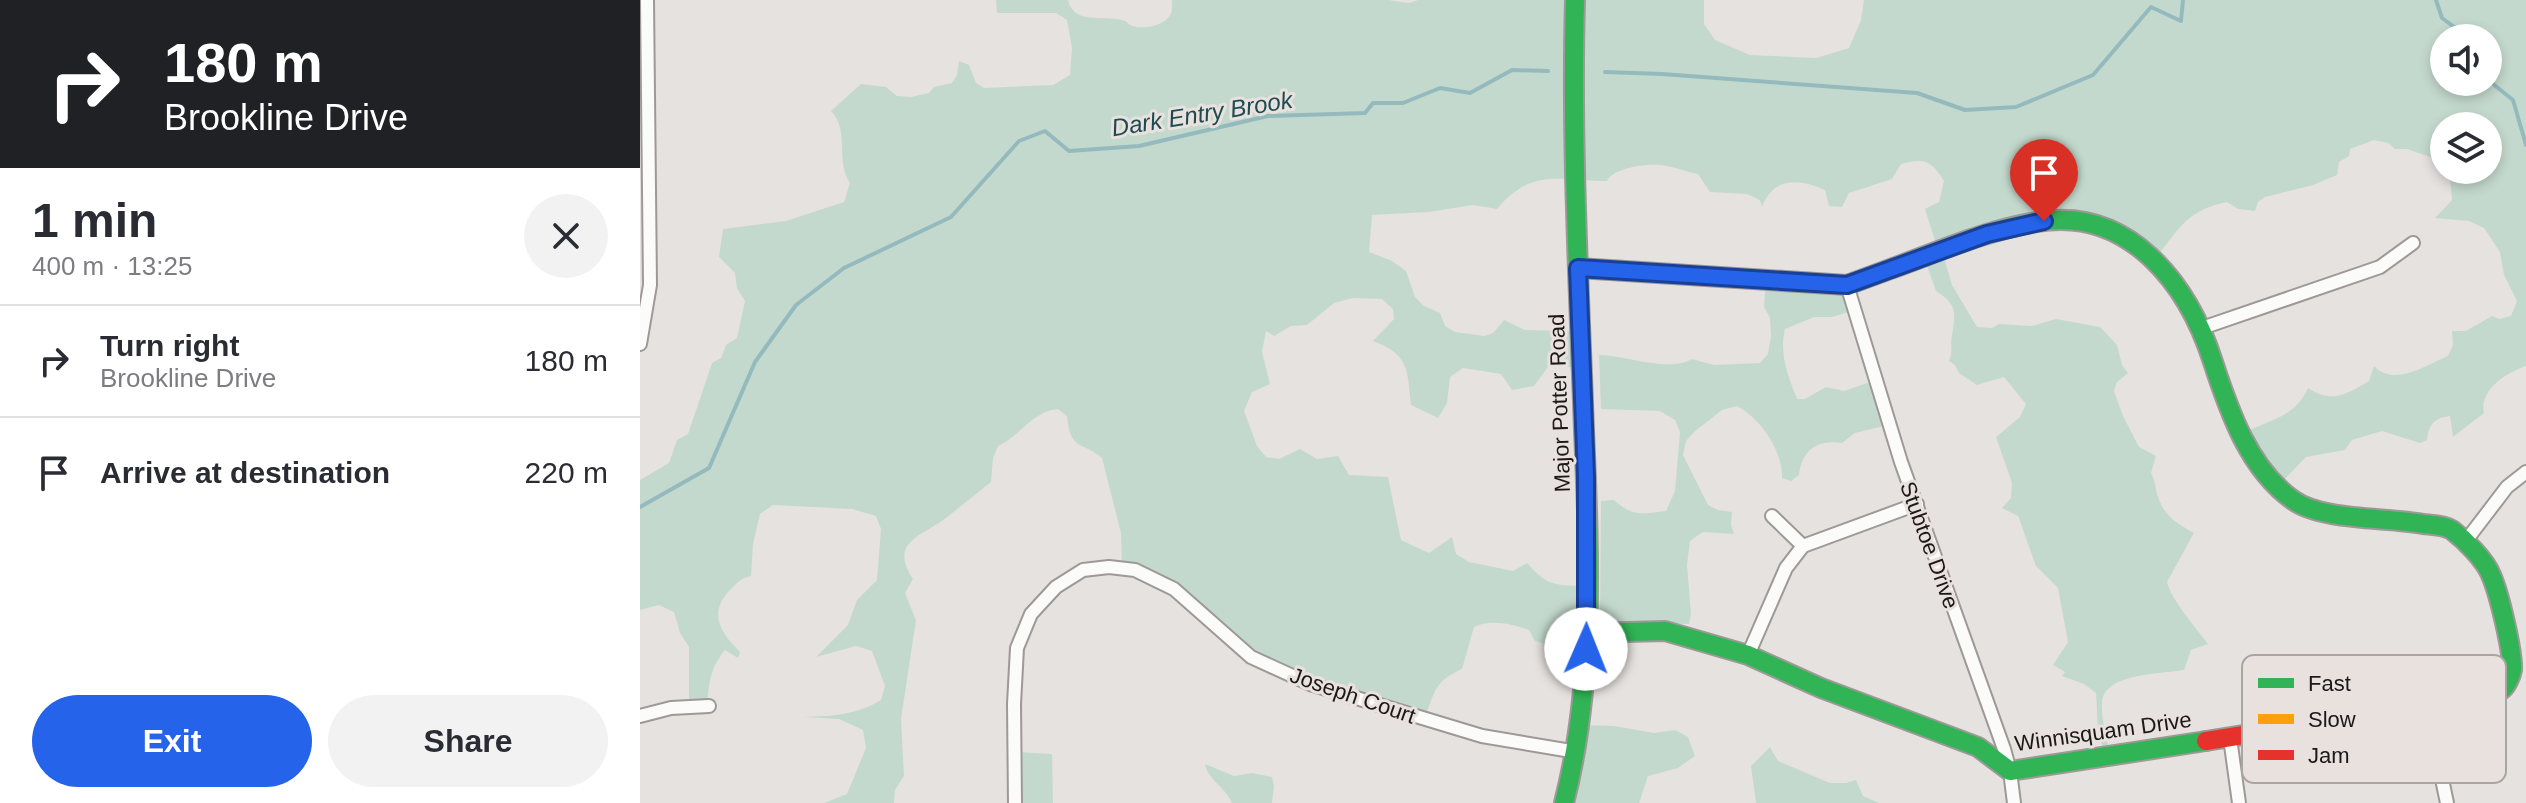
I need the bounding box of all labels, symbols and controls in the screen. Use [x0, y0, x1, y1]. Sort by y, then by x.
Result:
map controls [2430, 24, 2502, 184]
button: sound [2430, 24, 2502, 96]
text: 180 m [164, 31, 323, 94]
icon: right [32, 32, 136, 136]
water label: Dark Entry Brook [1110, 86, 1296, 141]
text: Brookline Drive [164, 97, 408, 138]
button: layers [2430, 112, 2502, 184]
pin [2010, 139, 2078, 221]
icon: arrive [2022, 151, 2066, 195]
text: 1 min [32, 194, 157, 247]
button: close [524, 194, 608, 278]
text: 400 m · 13:25 [32, 251, 192, 281]
street label: Major Potter Road [1544, 313, 1575, 493]
text: Turn right [100, 329, 239, 362]
icon: right [32, 339, 76, 383]
text: 180 m [525, 344, 608, 377]
text: Brookline Drive [100, 363, 276, 393]
icon: arrive [32, 451, 76, 495]
text: Arrive at destination [100, 456, 390, 489]
text: 220 m [525, 456, 608, 489]
street label: Stubtoe Drive [1895, 478, 1964, 612]
position arrow [1544, 607, 1628, 691]
legend [2242, 655, 2506, 783]
street label: Joseph Court [1287, 662, 1419, 729]
text: Fast [2308, 671, 2351, 696]
button: Exit [32, 695, 312, 787]
button: Share [328, 695, 608, 787]
street label: Winnisquam Drive [2013, 707, 2193, 756]
text: Slow [2308, 707, 2356, 732]
text: Jam [2308, 743, 2350, 768]

